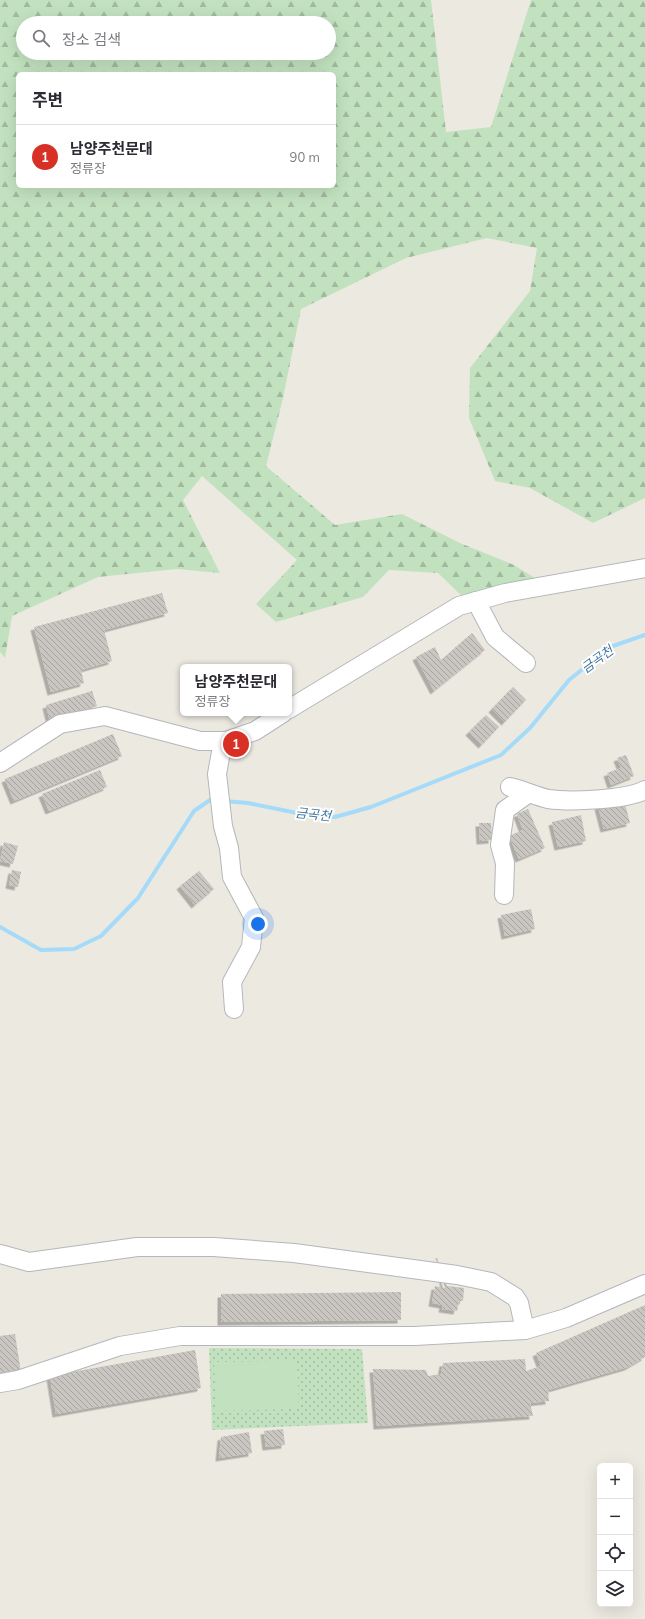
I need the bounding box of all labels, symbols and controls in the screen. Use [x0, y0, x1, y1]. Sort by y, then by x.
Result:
search box [16, 16, 336, 60]
icon: search [30, 27, 52, 49]
text: 장소 검색 [62, 30, 121, 49]
text: 주변 [32, 89, 63, 110]
text: 남양주천문대 [70, 139, 153, 158]
text: 1 [41, 149, 49, 165]
text: 90 m [290, 149, 320, 165]
text: 정류장 [70, 160, 106, 176]
water label: 금곡천 [578, 641, 617, 676]
popup [180, 664, 292, 716]
text: 남양주천문대 [195, 672, 277, 691]
text: 정류장 [195, 693, 230, 709]
pin: 1 [223, 729, 249, 759]
water label: 금곡천 [294, 804, 333, 824]
your location [248, 914, 268, 934]
map controls [597, 1463, 633, 1607]
button: + [597, 1463, 633, 1499]
button: − [597, 1499, 633, 1535]
button: locate [597, 1535, 633, 1571]
button: layers [597, 1571, 633, 1607]

